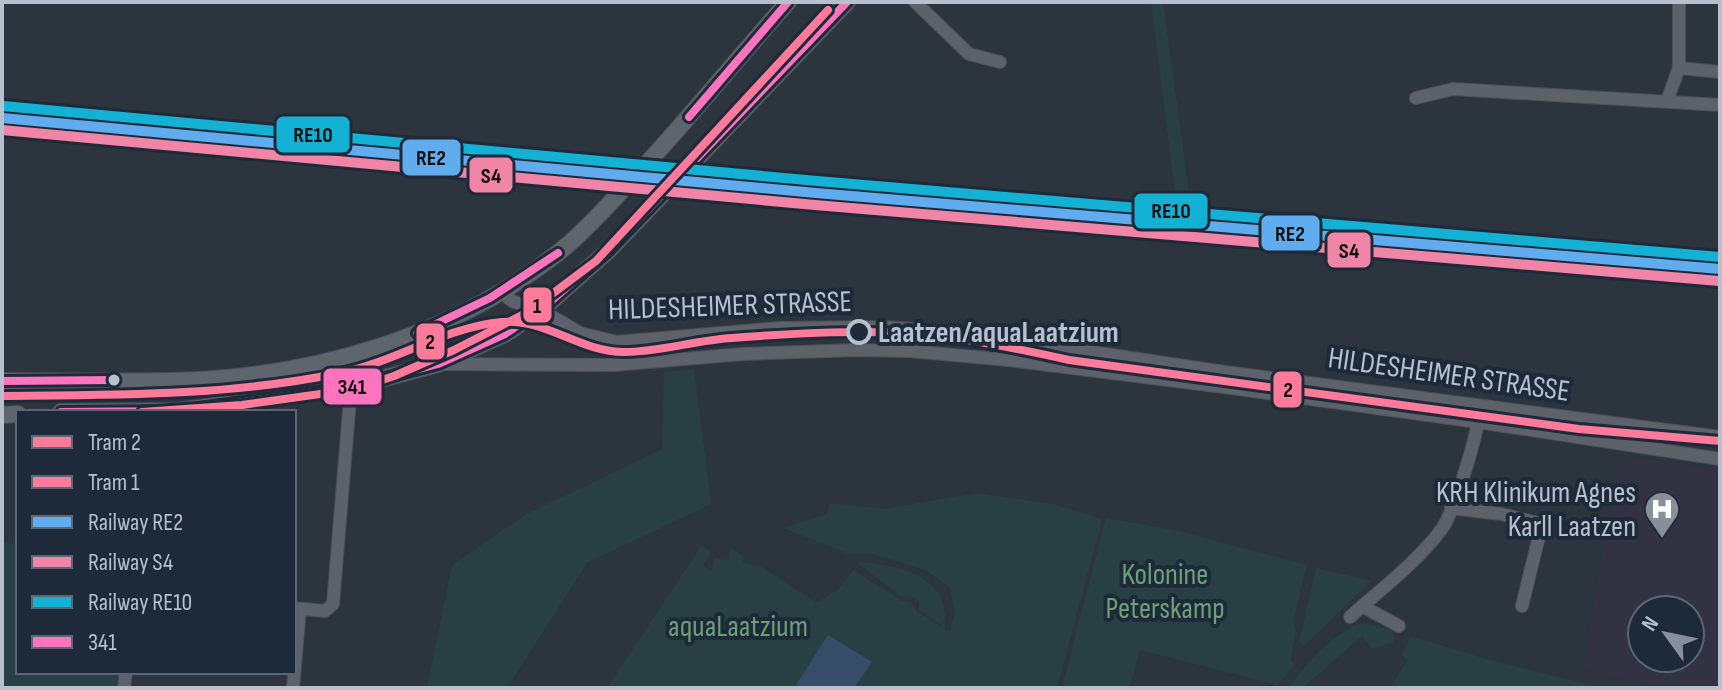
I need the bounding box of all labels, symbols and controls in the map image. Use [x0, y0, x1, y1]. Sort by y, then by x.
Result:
line badge: RE10 [275, 115, 351, 154]
text: RE10 [293, 122, 333, 149]
line badge: RE2 [401, 138, 462, 177]
text: RE2 [416, 145, 446, 172]
line badge: S4 [468, 156, 514, 194]
text: S4 [481, 163, 501, 190]
line badge: RE10 [1133, 192, 1209, 230]
text: RE10 [1151, 198, 1191, 225]
line badge: RE2 [1260, 214, 1321, 252]
text: RE2 [1275, 221, 1305, 248]
line badge: S4 [1326, 231, 1372, 269]
text: S4 [1339, 238, 1359, 265]
street label: HILDESHEIMER STRASSE [608, 284, 852, 328]
line badge: 1 [522, 286, 553, 324]
text: 1 [533, 293, 542, 320]
place label: Laatzen/aquaLaatzium [878, 315, 1119, 351]
marker: Laatzen/aquaLaatzium [847, 320, 871, 344]
line badge: 2 [415, 322, 446, 361]
text: 2 [425, 329, 435, 356]
street label: HILDESHEIMER STRASSE [1326, 340, 1572, 410]
line badge: 341 [322, 367, 383, 406]
line badge: 2 [1272, 370, 1303, 409]
unlabelled marker [106, 372, 122, 388]
text: 341 [338, 374, 367, 401]
text: 2 [1283, 377, 1293, 404]
legend [16, 410, 296, 674]
text: Tram 2 [88, 428, 141, 457]
text: Tram 1 [88, 468, 140, 497]
place label: KRH Klinikum Agnes Karll Laatzen [1436, 475, 1636, 545]
hospital icon: KRH Klinikum Agnes Karll Laatzen [1643, 490, 1681, 540]
text: Railway RE2 [88, 508, 183, 537]
text: Railway S4 [88, 548, 173, 577]
park label: Kolonine Peterskamp [1105, 557, 1225, 627]
text: Railway RE10 [88, 588, 192, 617]
north arrow [1626, 594, 1706, 674]
park label: aquaLaatzium [668, 609, 808, 645]
text: N [1636, 612, 1665, 636]
text: 341 [88, 628, 117, 657]

